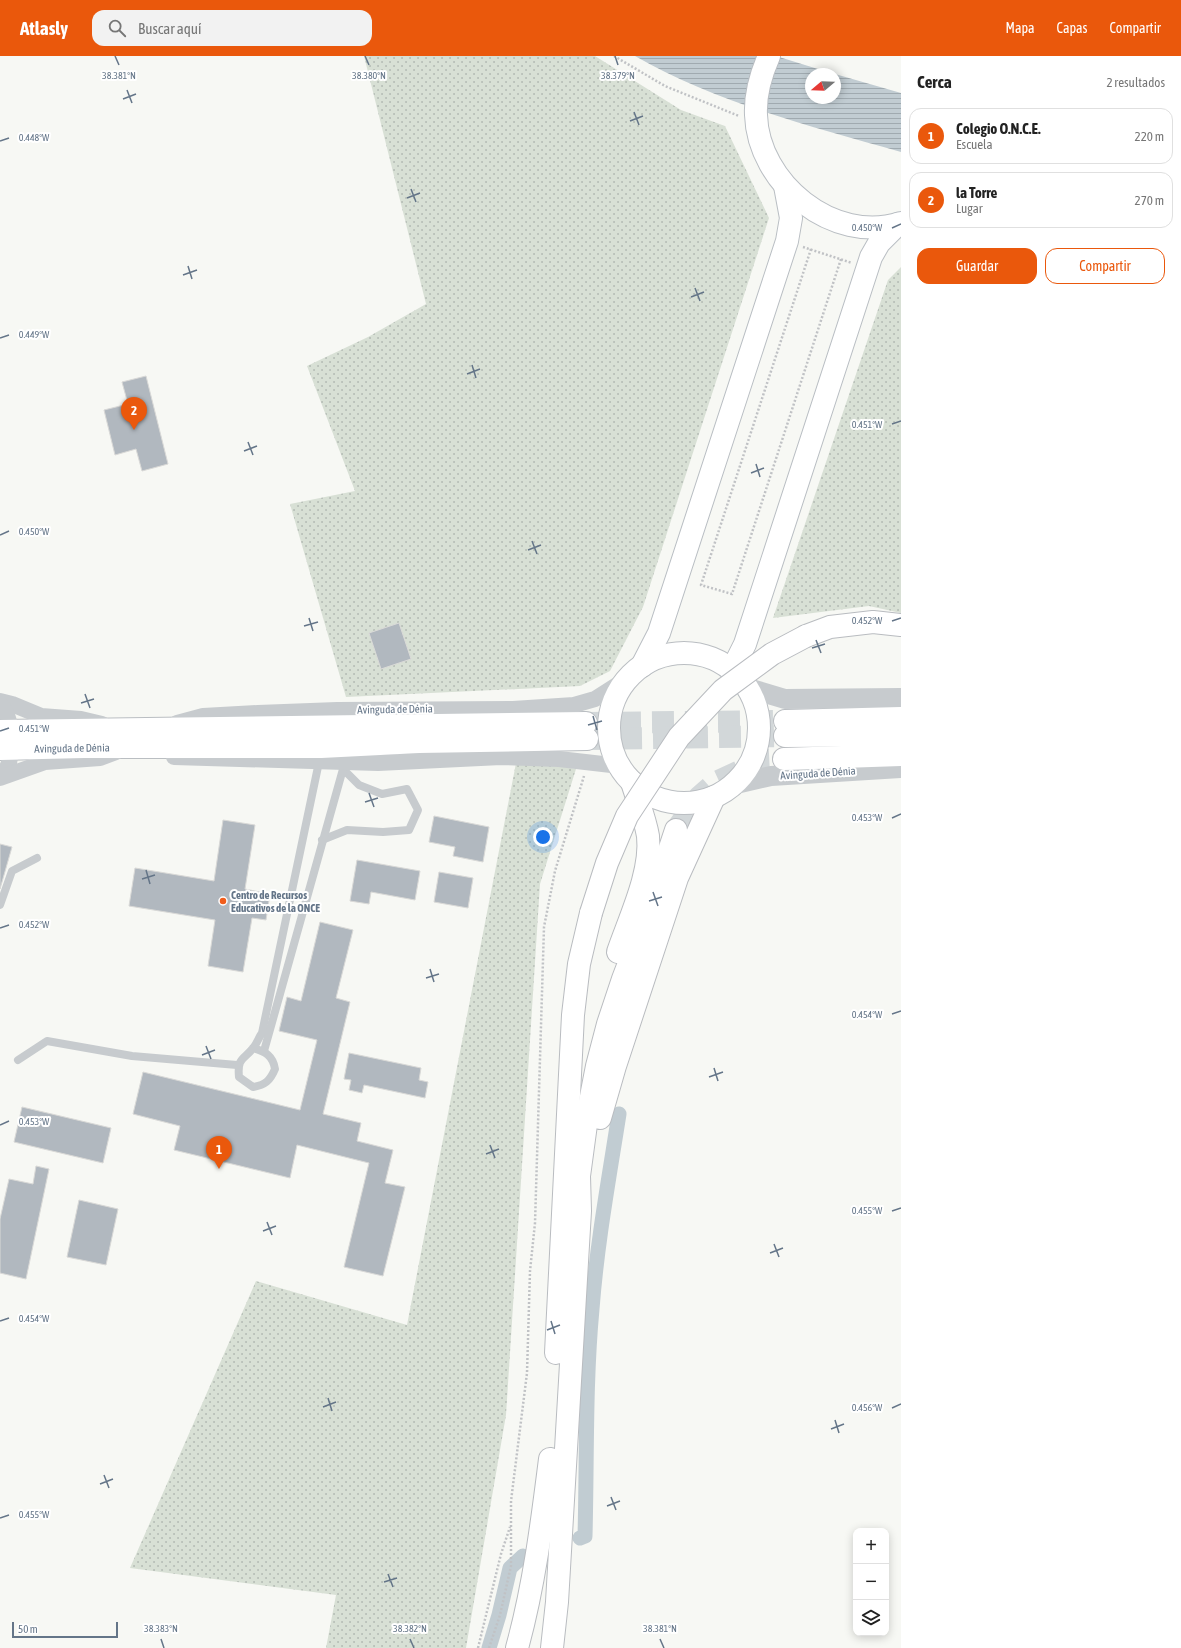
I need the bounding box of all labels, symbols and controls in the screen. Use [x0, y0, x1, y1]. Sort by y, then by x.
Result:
search box [92, 10, 372, 46]
text: Atlasly [20, 17, 68, 39]
icon: search [106, 17, 128, 39]
text: Buscar aquí [138, 20, 201, 37]
text: Mapa [1006, 20, 1035, 36]
text: Capas [1057, 20, 1088, 36]
text: Compartir [1110, 20, 1161, 36]
north arrow [805, 68, 841, 104]
text: 38.381°N [102, 70, 136, 81]
text: 38.380°N [352, 70, 386, 81]
text: 38.379°N [601, 70, 635, 81]
text: Cerca [917, 72, 952, 92]
text: 2 resultados [1106, 75, 1165, 90]
text: Colegio O.N.C.E. [956, 120, 1041, 137]
text: 1 [928, 129, 934, 144]
text: 220 m [1135, 129, 1164, 144]
text: 0.448°W [19, 132, 50, 143]
text: Escuela [956, 137, 993, 152]
text: la Torre [956, 184, 997, 201]
text: 2 [928, 193, 934, 208]
text: 270 m [1135, 193, 1164, 208]
text: Lugar [956, 201, 983, 216]
text: 0.450°W [852, 222, 883, 233]
button: Guardar [917, 248, 1037, 284]
button: Compartir [1045, 248, 1165, 284]
text: 0.449°W [19, 329, 50, 340]
pin: 2 [121, 397, 147, 430]
text: 0.451°W [852, 419, 883, 430]
text: 0.450°W [19, 526, 50, 537]
text: 0.452°W [852, 615, 883, 626]
street label: Avinguda de Dénia [357, 702, 433, 716]
text: 0.451°W [19, 723, 50, 734]
street label: Avinguda de Dénia [34, 741, 110, 755]
street label: Avinguda de Dénia [780, 764, 856, 782]
text: 0.453°W [852, 812, 883, 823]
your location [533, 827, 553, 847]
place label: Centro de Recursos Educativos de la ONCE [231, 889, 320, 914]
marker: Centro de Recursos Educativos de la ONCE [218, 896, 228, 906]
text: 0.452°W [19, 919, 50, 930]
text: 0.454°W [852, 1009, 883, 1020]
text: 0.453°W [19, 1116, 50, 1127]
pin: 1 [206, 1136, 232, 1169]
text: 0.455°W [852, 1205, 883, 1216]
text: 0.454°W [19, 1313, 50, 1324]
text: 0.456°W [852, 1402, 883, 1413]
text: 0.455°W [19, 1509, 50, 1520]
map controls [853, 1528, 889, 1636]
button: + [853, 1528, 889, 1564]
button: − [853, 1564, 889, 1600]
button: layers [853, 1600, 889, 1636]
scale bar [12, 1620, 118, 1639]
text: 50 m [18, 1623, 38, 1635]
text: 38.383°N [144, 1623, 178, 1634]
text: 38.382°N [393, 1623, 427, 1634]
text: 38.381°N [643, 1623, 677, 1634]

